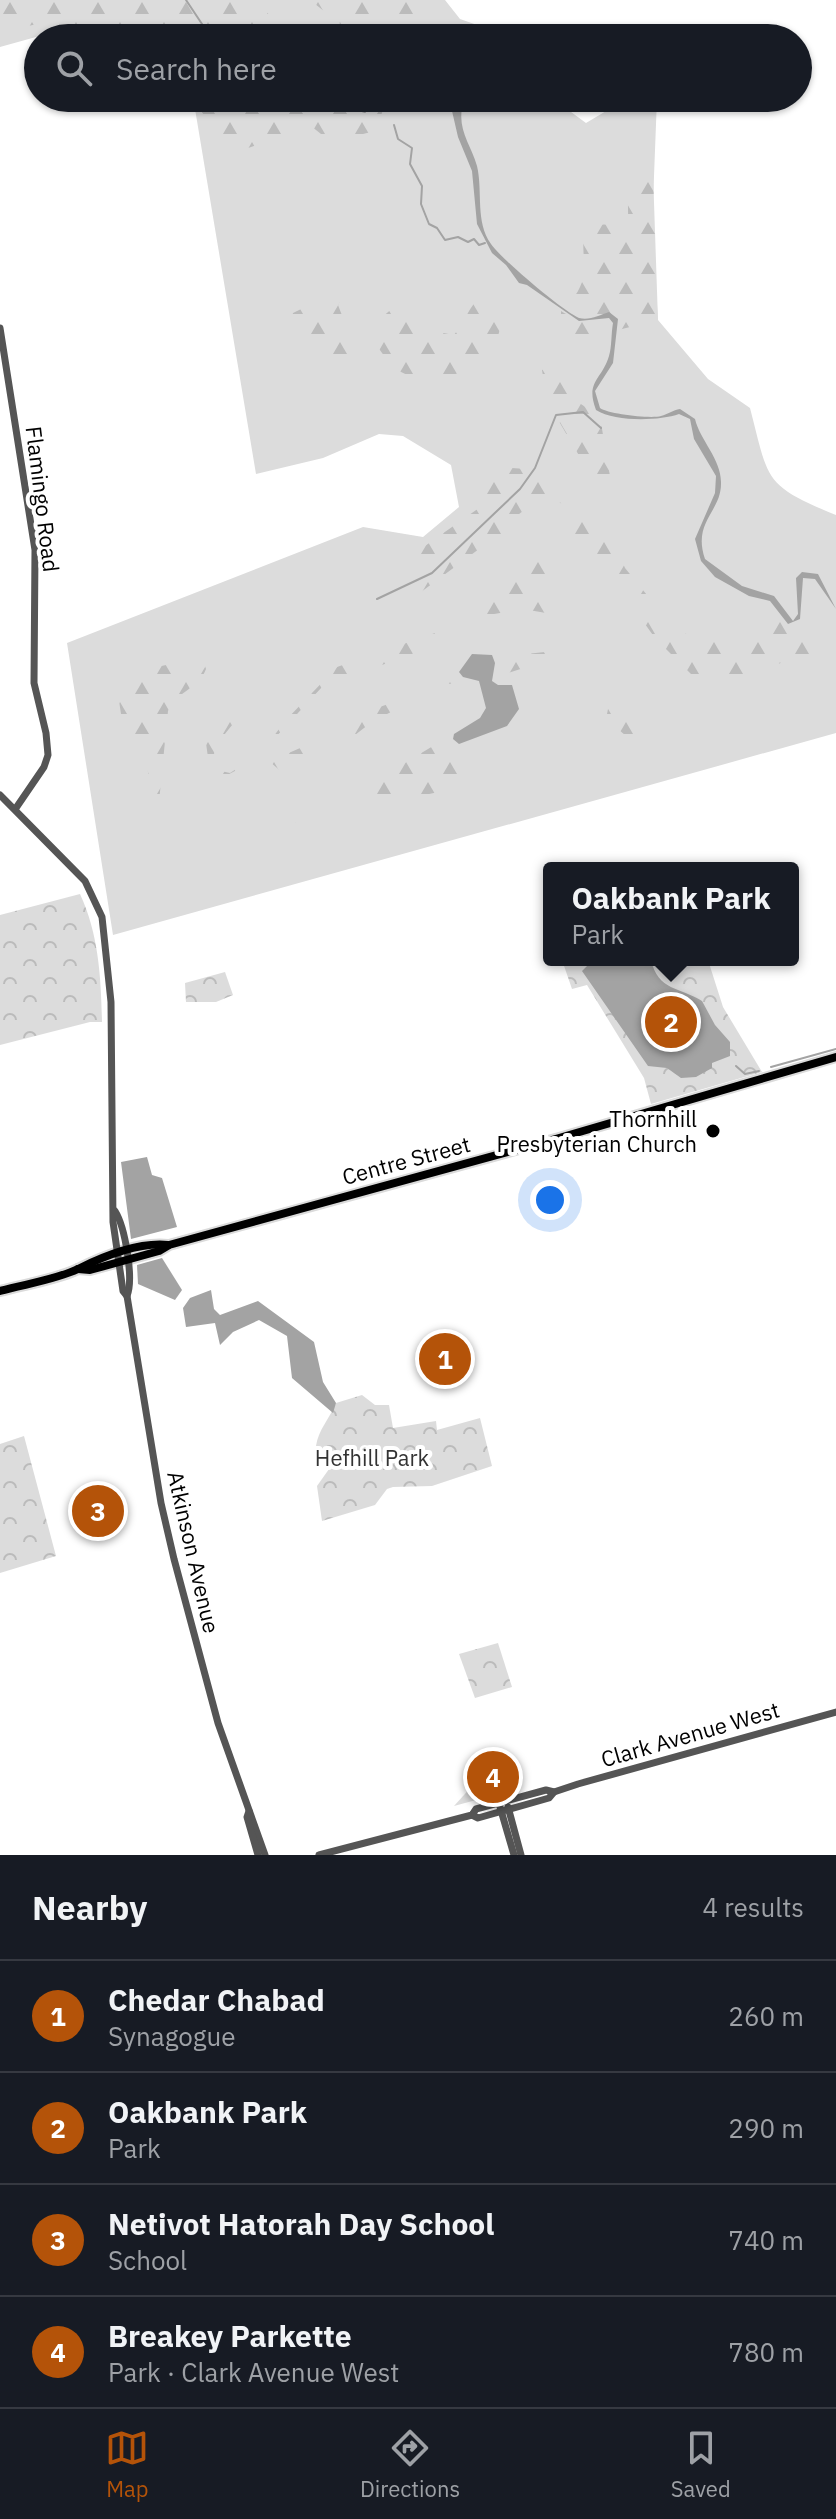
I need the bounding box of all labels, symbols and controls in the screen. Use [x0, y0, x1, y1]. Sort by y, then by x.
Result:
search box [24, 24, 812, 112]
icon: search [52, 46, 96, 90]
text: Search here [116, 49, 277, 88]
street label: Flamingo Road [20, 424, 66, 574]
popup [543, 862, 799, 966]
text: Oakbank Park [571, 878, 771, 917]
text: Park [571, 917, 624, 951]
pin: 2 [645, 992, 697, 1052]
place label: Thornhill Presbyterian Church [497, 1104, 697, 1158]
marker: Thornhill Presbyterian Church [704, 1122, 722, 1140]
street label: Centre Street [339, 1129, 473, 1191]
your location [530, 1180, 570, 1220]
pin: 1 [419, 1329, 471, 1389]
park label: Hefhill Park [315, 1443, 430, 1472]
street label: Atkinson Avenue [161, 1468, 227, 1636]
pin: 3 [72, 1481, 124, 1541]
street label: Clark Avenue West [597, 1695, 783, 1773]
pin: 4 [467, 1747, 519, 1807]
text: Nearby [32, 1885, 147, 1929]
text: 4 results [702, 1890, 804, 1924]
text: Chedar Chabad [108, 1980, 325, 2019]
text: 1 [50, 1999, 66, 2033]
text: 260 m [728, 1999, 804, 2033]
text: Synagogue [108, 2019, 236, 2053]
text: Oakbank Park [108, 2092, 307, 2131]
text: 2 [50, 2111, 66, 2145]
text: 290 m [728, 2111, 804, 2145]
text: Park [108, 2131, 161, 2165]
text: Netivot Hatorah Day School [108, 2204, 494, 2243]
text: 3 [50, 2223, 66, 2257]
text: 740 m [728, 2223, 804, 2257]
text: School [108, 2243, 187, 2277]
text: Breakey Parkette [108, 2316, 352, 2355]
text: 4 [50, 2335, 66, 2369]
text: 780 m [728, 2335, 804, 2369]
text: Park · Clark Avenue West [108, 2355, 399, 2389]
tab: Map [105, 2426, 149, 2503]
tab: Directions [360, 2426, 460, 2503]
tab: Saved [671, 2426, 731, 2503]

